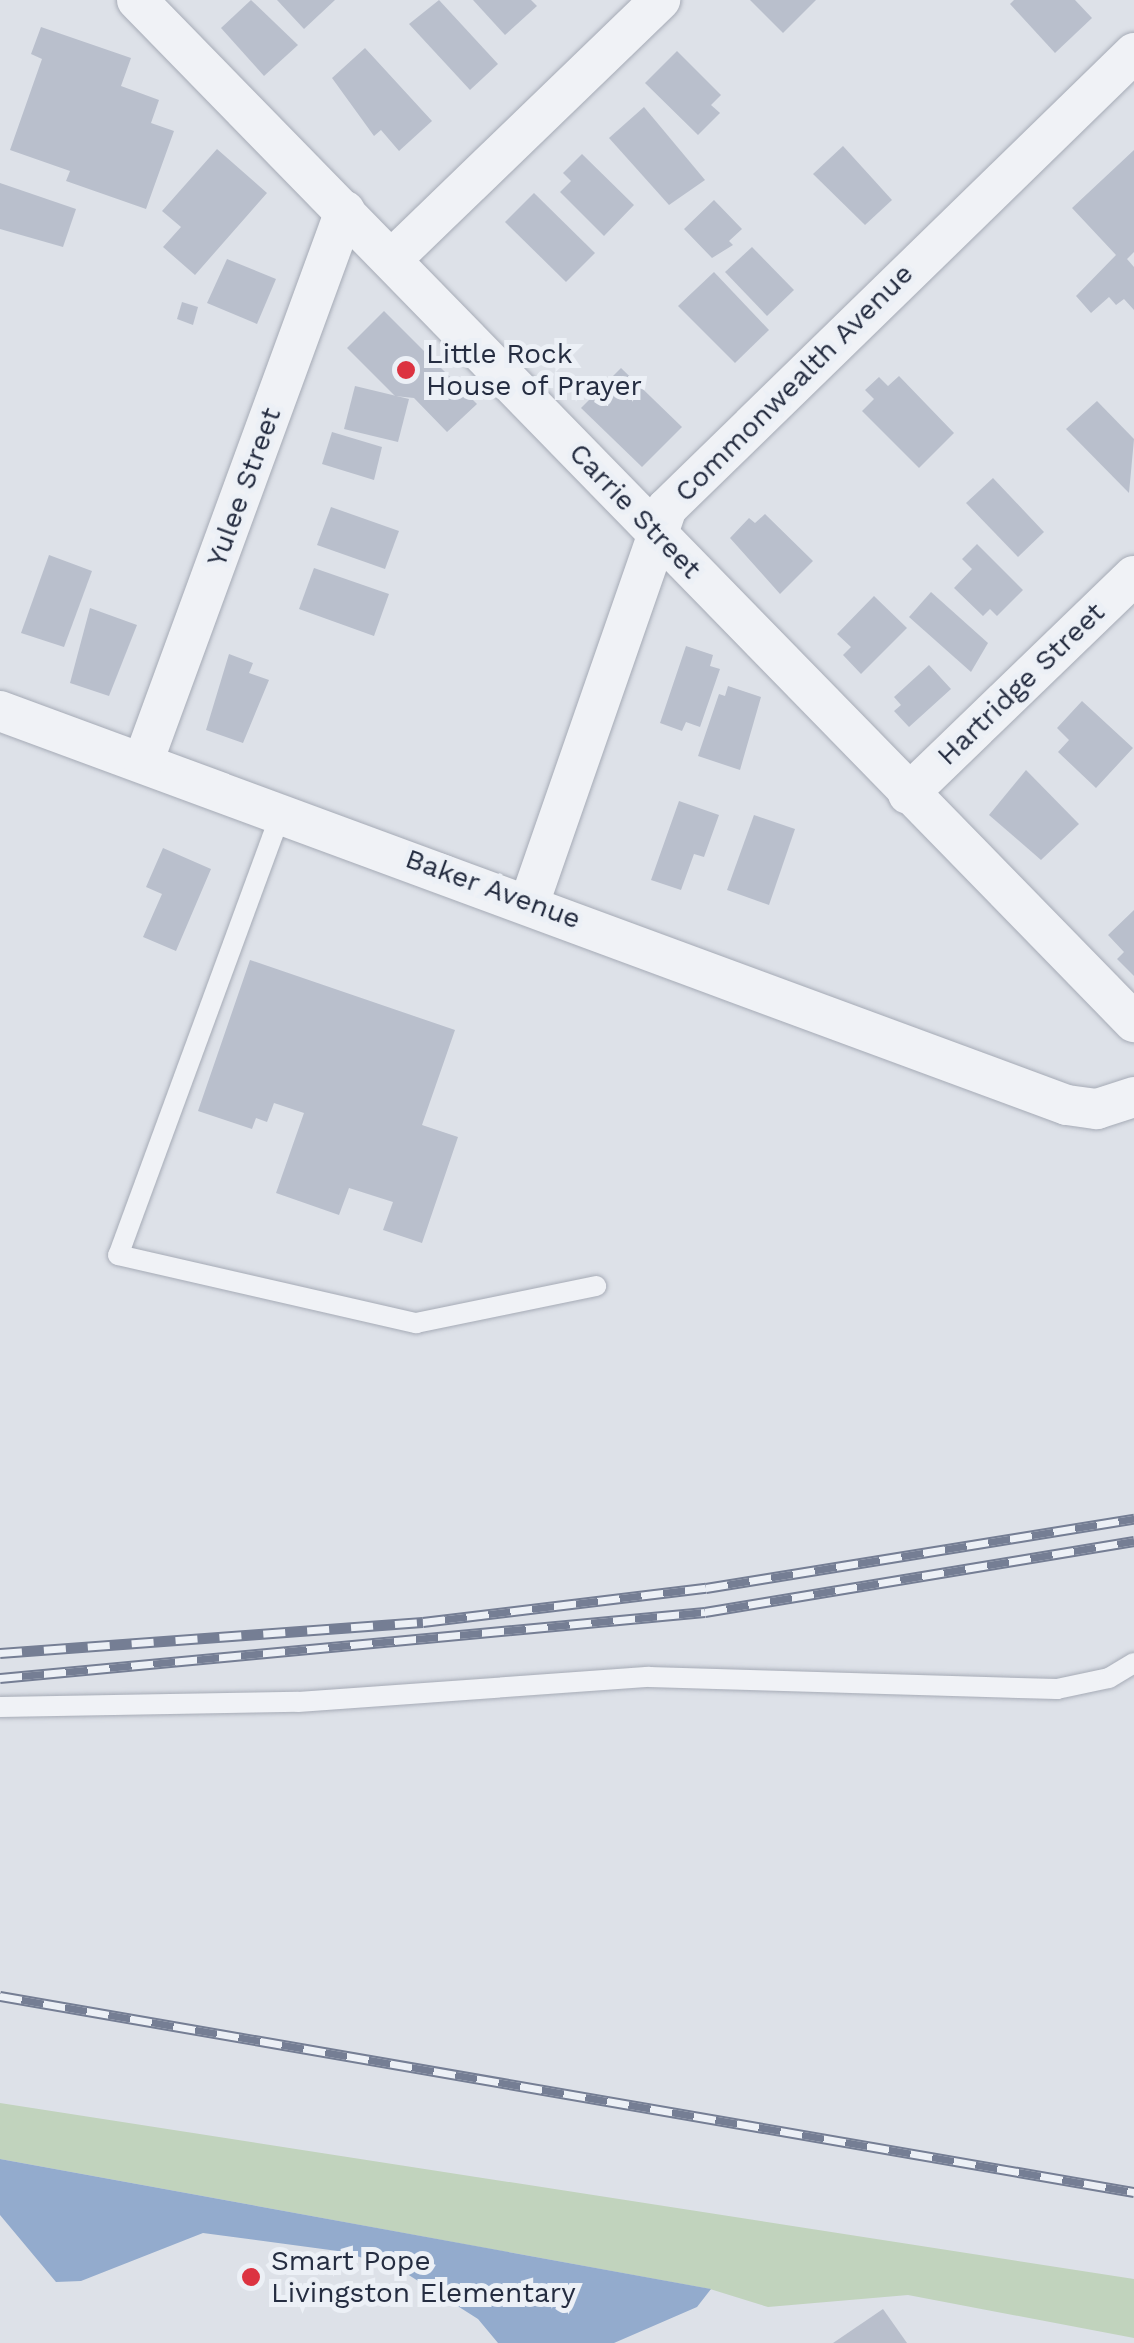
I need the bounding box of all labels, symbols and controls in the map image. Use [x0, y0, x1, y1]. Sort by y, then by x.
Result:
street label: Commonwealth Avenue [668, 257, 920, 509]
place label: Little Rock House of Prayer [426, 337, 643, 403]
marker: Little Rock House of Prayer [395, 359, 417, 381]
street label: Yulee Street [200, 403, 288, 571]
street label: Carrie Street [562, 436, 708, 586]
street label: Hartridge Street [930, 596, 1112, 772]
street label: Baker Avenue [400, 841, 586, 937]
place label: Smart Pope Livingston Elementary [271, 2244, 576, 2310]
marker: Smart Pope Livingston Elementary [240, 2266, 262, 2288]

